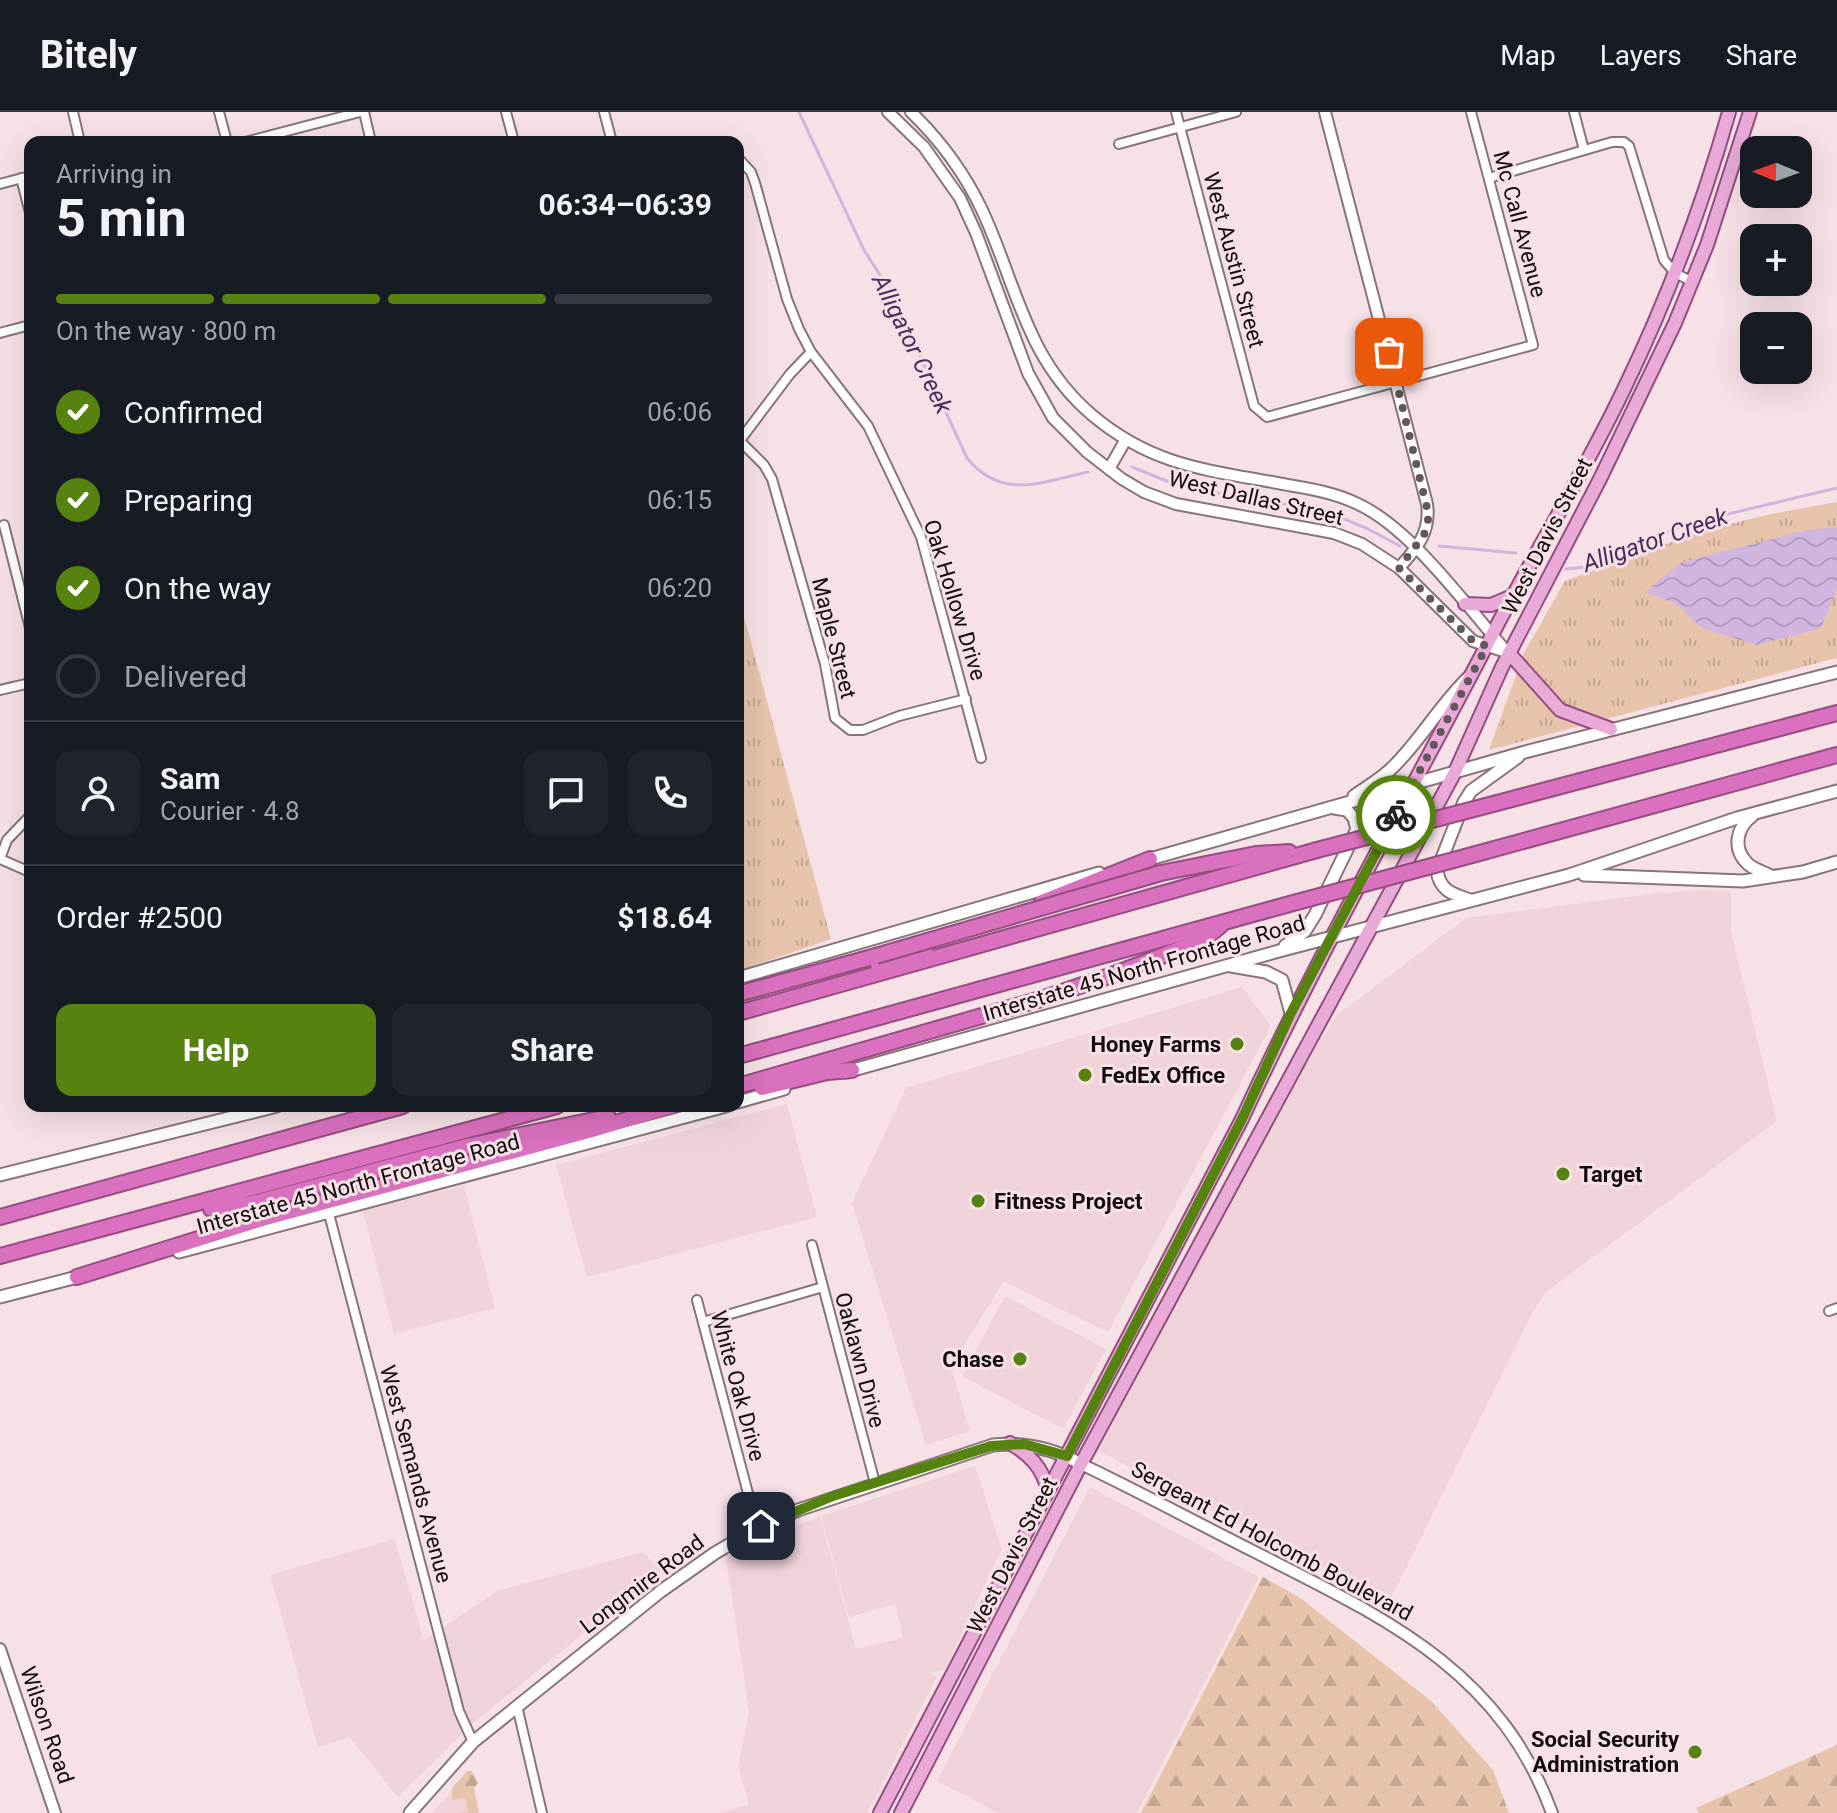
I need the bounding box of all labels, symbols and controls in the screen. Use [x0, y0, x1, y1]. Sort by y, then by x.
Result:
text: Bitely [40, 33, 137, 77]
text: Map [1500, 39, 1556, 72]
text: Layers [1600, 39, 1682, 72]
text: Share [1726, 39, 1797, 72]
north arrow [1740, 136, 1812, 208]
map controls [1740, 136, 1812, 384]
street label: Mc Call Avenue [1488, 148, 1552, 300]
text: Arriving in [56, 159, 172, 189]
street label: West Austin Street [1199, 169, 1269, 351]
text: 06:34–06:39 [538, 187, 712, 222]
text: 5 min [56, 188, 187, 249]
button: + [1740, 224, 1812, 296]
water label: Alligator Creek [866, 269, 958, 419]
button: − [1740, 312, 1812, 384]
text: On the way · 800 m [56, 316, 276, 346]
pin [1355, 318, 1423, 386]
icon: bag [1367, 330, 1411, 374]
icon: check [56, 390, 100, 434]
text: Confirmed [124, 395, 263, 430]
text: 06:06 [647, 397, 712, 427]
street label: West Davis Street [1497, 454, 1597, 618]
street label: West Dallas Street [1166, 466, 1346, 530]
icon: check [56, 478, 100, 522]
text: Preparing [124, 483, 253, 518]
text: 06:15 [647, 485, 712, 515]
water label: Alligator Creek [1578, 502, 1732, 578]
street label: Oak Hollow Drive [919, 517, 991, 683]
icon: check [56, 566, 100, 610]
text: On the way [124, 571, 271, 606]
text: 06:20 [647, 573, 712, 603]
street label: Maple Street [807, 575, 861, 701]
text: Delivered [124, 659, 247, 694]
button: person [56, 751, 140, 835]
button: chat [524, 751, 608, 835]
button: phone [628, 751, 712, 835]
text: Sam [160, 761, 221, 796]
courier [1356, 775, 1436, 855]
icon: bike [1374, 793, 1418, 837]
text: Courier · 4.8 [160, 796, 300, 826]
text: Order #2500 [56, 900, 223, 935]
text: $18.64 [617, 900, 712, 935]
street label: Interstate 45 North Frontage Road [980, 910, 1308, 1026]
button: Help [56, 1004, 376, 1096]
button: Share [392, 1004, 712, 1096]
place label: Honey Farms [1091, 1032, 1221, 1057]
marker: Honey Farms [1228, 1035, 1246, 1053]
place label: FedEx Office [1101, 1063, 1225, 1088]
marker: FedEx Office [1076, 1066, 1094, 1084]
street label: Interstate 45 North Frontage Road [194, 1129, 522, 1239]
place label: Target [1579, 1162, 1643, 1187]
marker: Target [1554, 1165, 1572, 1183]
place label: Fitness Project [994, 1189, 1143, 1214]
marker: Fitness Project [969, 1192, 987, 1210]
street label: Oaklawn Drive [830, 1290, 890, 1430]
street label: White Oak Drive [706, 1308, 770, 1464]
place label: Chase [942, 1347, 1004, 1372]
marker: Chase [1011, 1350, 1029, 1368]
street label: West Semands Avenue [375, 1362, 457, 1586]
street label: Sergeant Ed Holcomb Boulevard [1127, 1456, 1417, 1626]
street label: West Davis Street [962, 1473, 1062, 1637]
pin [727, 1492, 795, 1560]
icon: home [739, 1504, 783, 1548]
street label: Longmire Road [575, 1529, 709, 1639]
street label: Wilson Road [15, 1663, 79, 1787]
place label: Social Security Administration [1531, 1727, 1680, 1777]
marker: Social Security Administration [1686, 1743, 1704, 1761]

